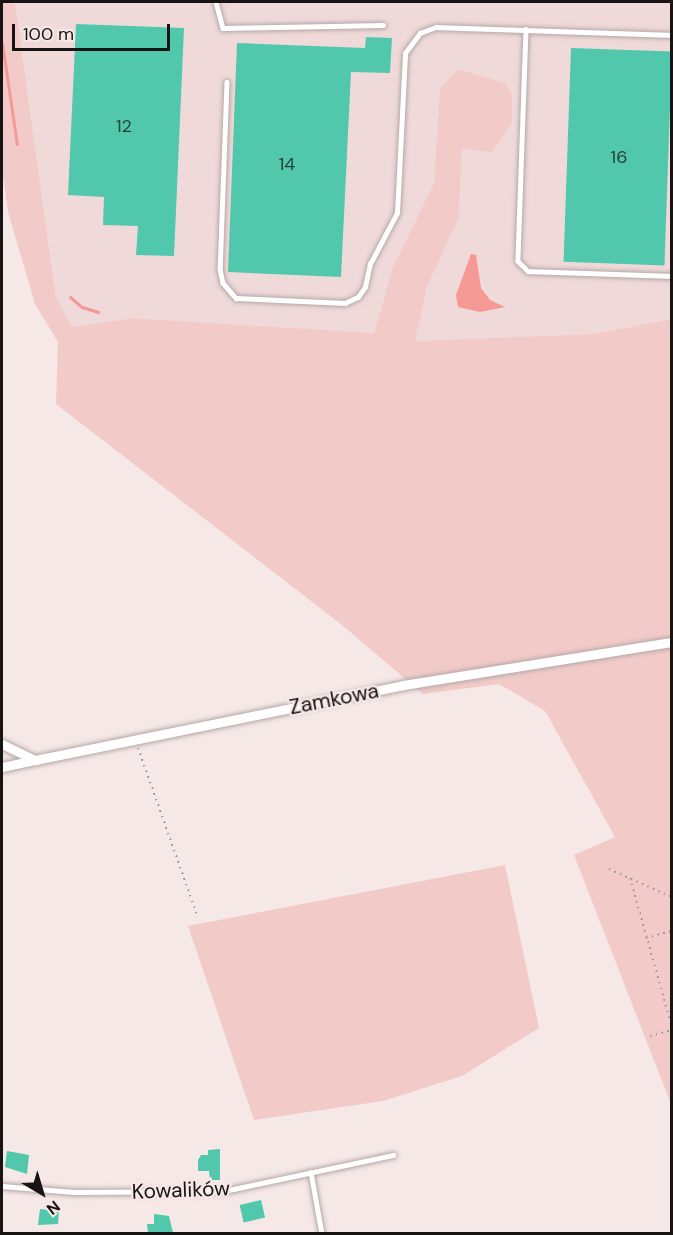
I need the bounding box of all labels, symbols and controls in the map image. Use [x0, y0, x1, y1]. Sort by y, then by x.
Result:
scale bar [15, 12, 172, 50]
text: 100 m [23, 22, 74, 46]
house number: 12 [116, 115, 132, 137]
house number: 16 [611, 146, 627, 168]
house number: 14 [279, 153, 295, 175]
street label: Zamkowa [287, 678, 381, 720]
north arrow [12, 1163, 72, 1223]
street label: Kowalików [131, 1176, 231, 1204]
text: N [42, 1196, 64, 1219]

